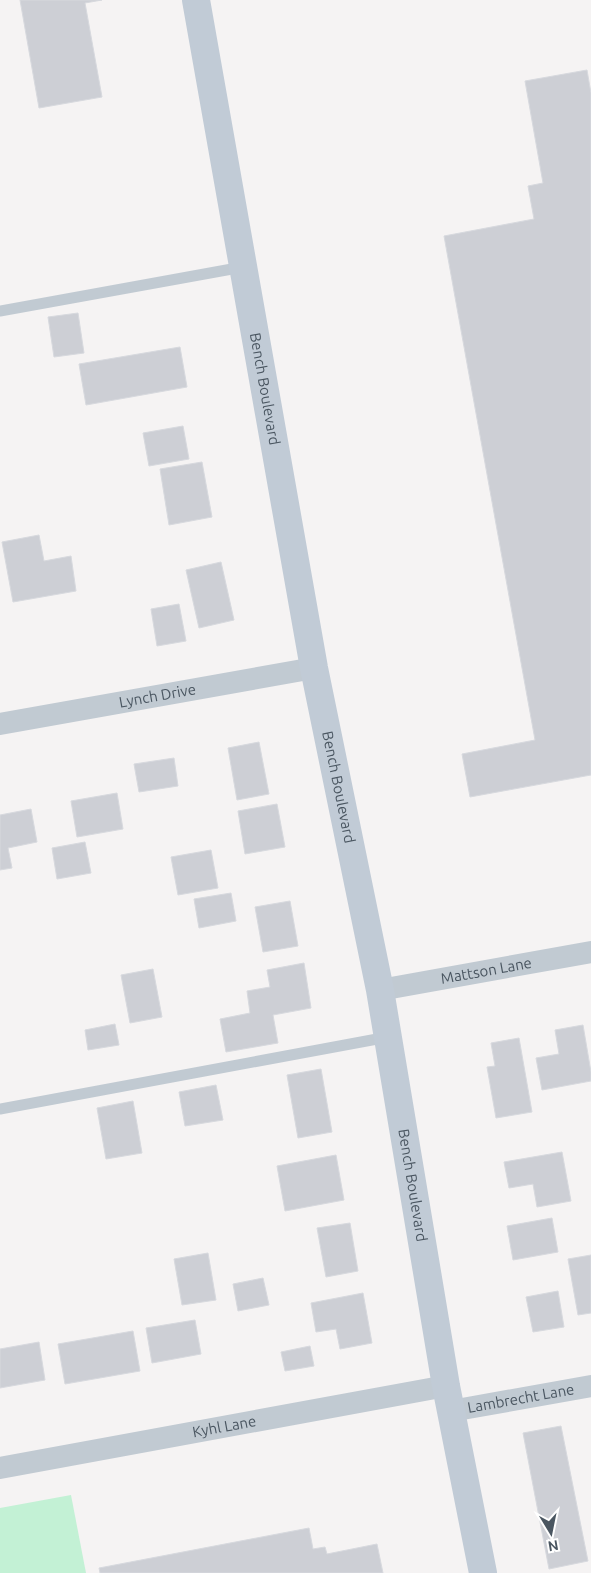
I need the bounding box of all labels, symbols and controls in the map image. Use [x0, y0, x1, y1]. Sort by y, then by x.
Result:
street label: Bench Boulevard [247, 331, 283, 446]
street label: Lynch Drive [118, 680, 197, 711]
street label: Bench Boulevard [319, 730, 359, 845]
street label: Mattson Lane [439, 954, 533, 987]
street label: Bench Boulevard [395, 1128, 431, 1243]
street label: Lambrecht Lane [466, 1380, 576, 1416]
street label: Kyhl Lane [191, 1412, 257, 1440]
north arrow [526, 1508, 576, 1558]
text: N [547, 1537, 560, 1555]

